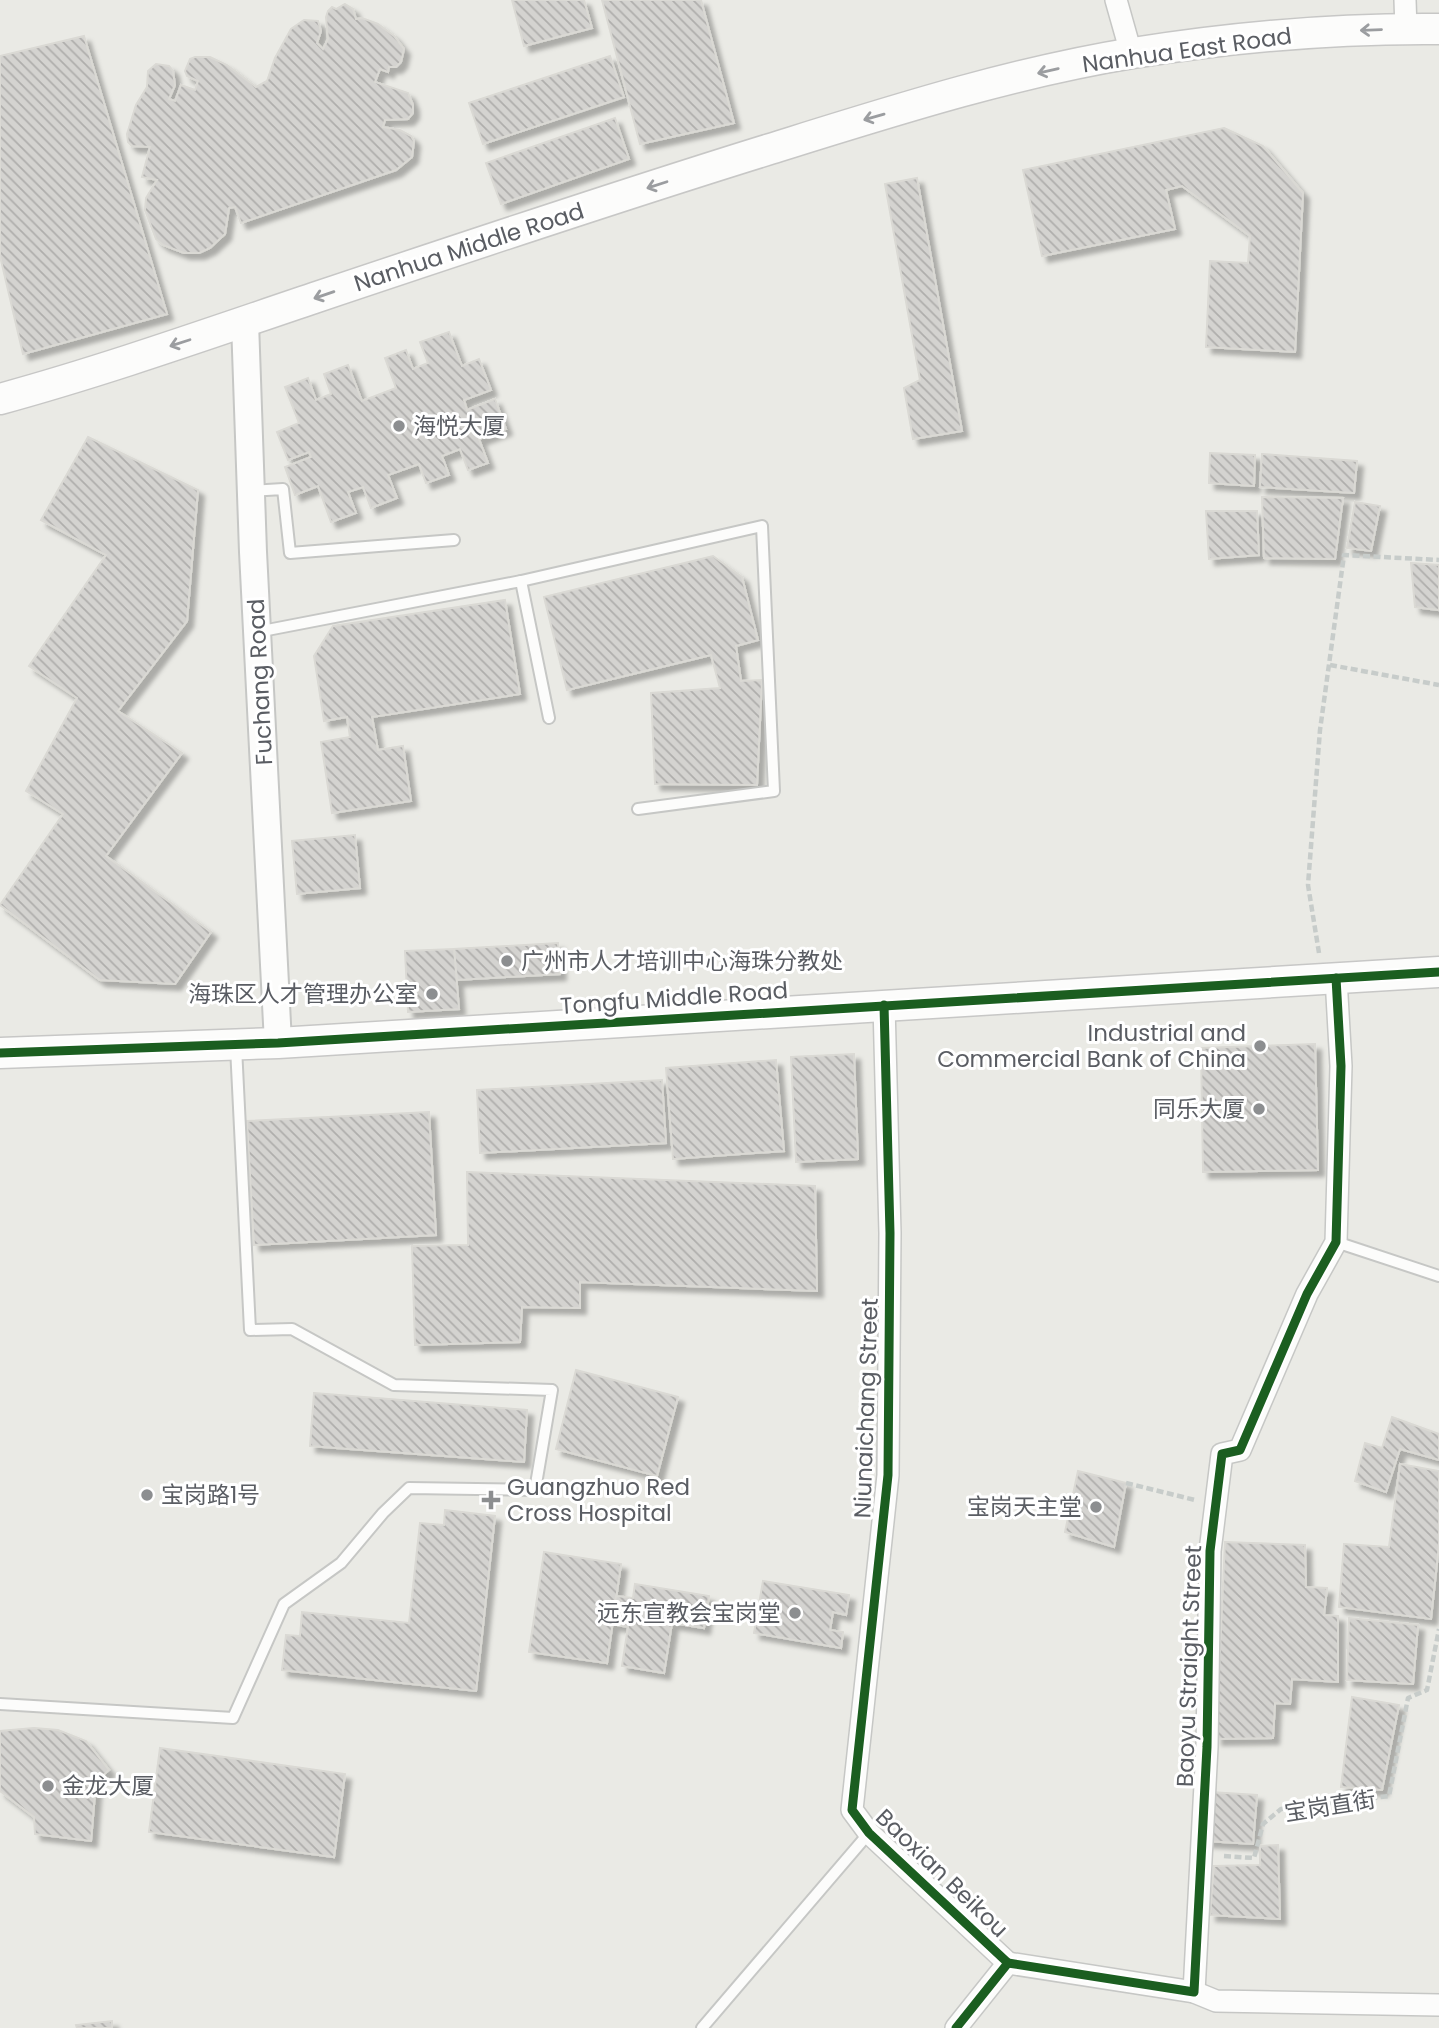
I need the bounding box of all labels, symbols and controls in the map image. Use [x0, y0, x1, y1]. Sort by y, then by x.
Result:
street label: Nanhua East Road [1080, 19, 1294, 81]
one-way arrow [1360, 24, 1383, 37]
one-way arrow [1037, 64, 1060, 78]
one-way arrow [863, 112, 885, 125]
one-way arrow [646, 179, 668, 192]
street label: Nanhua Middle Road [350, 195, 588, 299]
one-way arrow [314, 290, 336, 302]
one-way arrow [169, 338, 191, 350]
place label: 海悦大厦 [413, 410, 505, 442]
marker: 海悦大厦 [391, 418, 407, 434]
street label: Fuchang Road [240, 598, 280, 766]
place label: 广州市人才培训中心海珠分教处 [521, 945, 843, 977]
marker: 广州市人才培训中心海珠分教处 [499, 953, 515, 969]
street label: Tongfu Middle Road [559, 974, 789, 1022]
place label: 海珠区人才管理办公室 [188, 978, 418, 1010]
marker: 海珠区人才管理办公室 [424, 986, 440, 1002]
place label: Industrial and Commercial Bank of China [937, 1017, 1246, 1075]
marker: Industrial and Commercial Bank of China [1252, 1038, 1268, 1054]
place label: 同乐大厦 [1153, 1093, 1245, 1125]
marker: 同乐大厦 [1251, 1101, 1267, 1117]
street label: Niunaichang Street [846, 1297, 886, 1519]
place label: Guangzhuo Red Cross Hospital [507, 1471, 690, 1529]
place label: 宝岗路1号 [161, 1479, 260, 1511]
marker: 宝岗路1号 [139, 1487, 155, 1503]
marker: Guangzhuo Red Cross Hospital [481, 1490, 501, 1510]
place label: 宝岗天主堂 [967, 1491, 1082, 1523]
marker: 宝岗天主堂 [1088, 1499, 1104, 1515]
street label: Baoyu Straight Street [1169, 1545, 1209, 1787]
place label: 远东宣教会宝岗堂 [597, 1597, 781, 1629]
marker: 远东宣教会宝岗堂 [787, 1605, 803, 1621]
place label: 金龙大厦 [62, 1770, 154, 1802]
marker: 金龙大厦 [40, 1778, 56, 1794]
street label: 宝岗直街 [1282, 1783, 1378, 1829]
street label: Baoxian Beikou [869, 1801, 1015, 1945]

